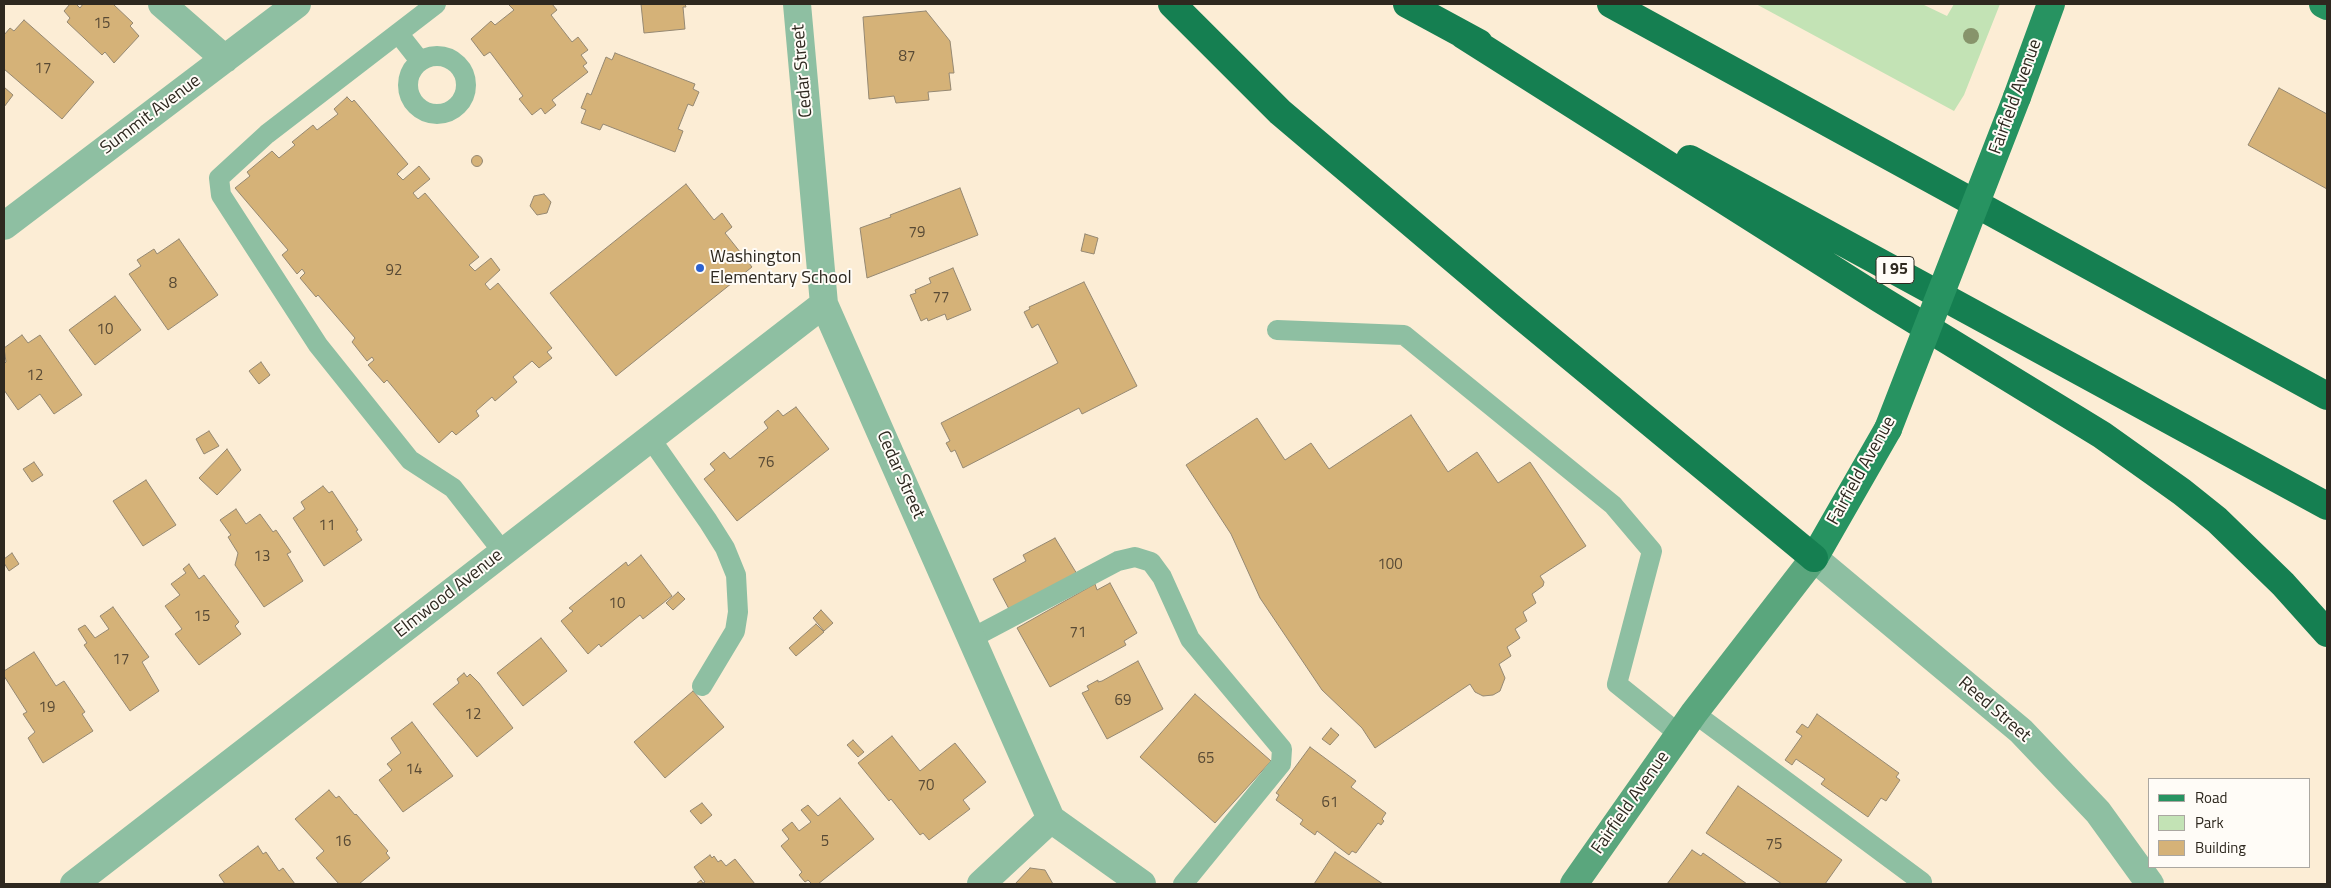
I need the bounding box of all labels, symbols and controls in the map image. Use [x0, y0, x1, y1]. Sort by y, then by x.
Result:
house number: 15 [94, 15, 110, 33]
street label: Cedar Street [788, 23, 818, 119]
street label: Fairfield Avenue [1985, 36, 2047, 158]
house number: 87 [899, 48, 915, 66]
house number: 17 [35, 60, 51, 78]
street label: Summit Avenue [97, 70, 205, 160]
house number: 79 [909, 224, 925, 242]
place label: Washington Elementary School [710, 247, 852, 290]
road number: I 95 [1876, 256, 1914, 284]
house number: 92 [386, 262, 402, 280]
marker: Washington Elementary School [694, 262, 706, 274]
house number: 8 [169, 275, 177, 293]
house number: 77 [933, 289, 949, 307]
house number: 10 [97, 321, 113, 339]
house number: 12 [27, 367, 43, 385]
street label: Fairfield Avenue [1823, 413, 1901, 529]
street label: Cedar Street [871, 428, 929, 522]
house number: 76 [758, 454, 774, 472]
house number: 11 [319, 517, 335, 535]
street label: Elmwood Avenue [391, 545, 507, 643]
house number: 13 [254, 548, 270, 566]
house number: 100 [1377, 556, 1403, 574]
house number: 10 [609, 595, 625, 613]
house number: 15 [194, 608, 210, 626]
house number: 71 [1070, 624, 1086, 642]
house number: 17 [113, 651, 129, 669]
street label: Reed Street [1953, 673, 2035, 747]
house number: 69 [1115, 692, 1131, 710]
house number: 19 [39, 699, 55, 717]
house number: 12 [465, 706, 481, 724]
street label: Fairfield Avenue [1587, 747, 1675, 859]
house number: 65 [1198, 750, 1214, 768]
house number: 14 [406, 761, 422, 779]
house number: 70 [918, 777, 934, 795]
legend [2148, 778, 2311, 868]
text: Road [2195, 786, 2227, 809]
house number: 61 [1322, 794, 1338, 812]
text: Park [2195, 811, 2224, 834]
house number: 16 [335, 833, 351, 851]
house number: 5 [821, 833, 829, 851]
house number: 75 [1766, 836, 1782, 854]
text: Building [2195, 836, 2246, 859]

